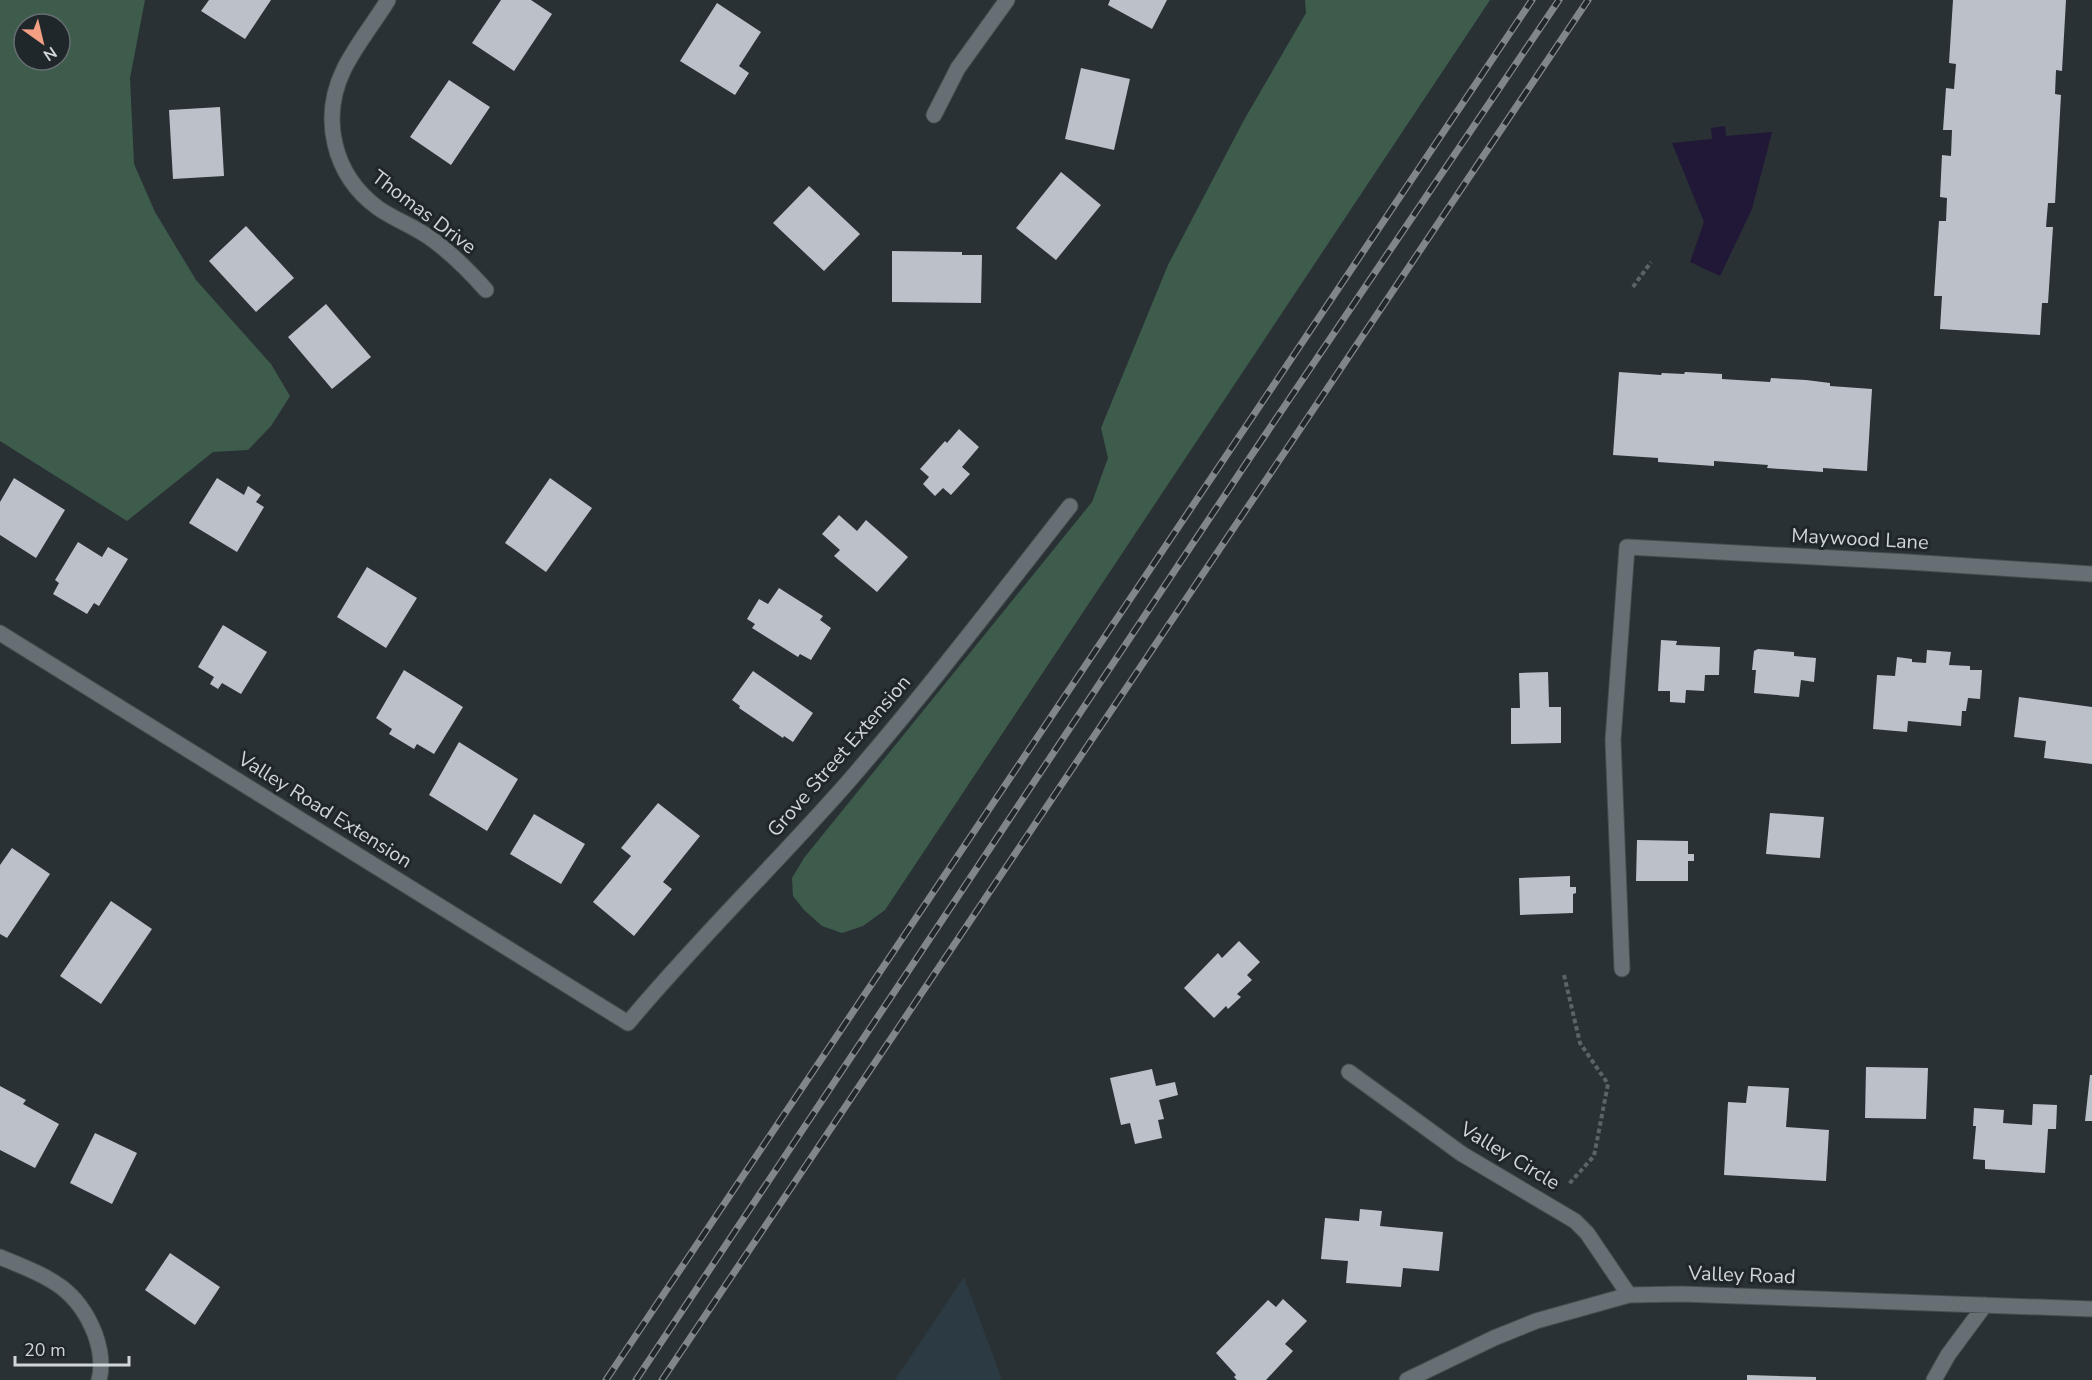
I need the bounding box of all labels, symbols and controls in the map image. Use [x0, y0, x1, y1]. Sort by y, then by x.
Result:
north arrow [12, 12, 72, 72]
text: N [39, 41, 61, 66]
street label: Thomas Drive [366, 164, 482, 260]
street label: Maywood Lane [1791, 522, 1929, 556]
street label: Grove Street Extension [761, 669, 917, 843]
street label: Valley Road Extension [232, 745, 417, 875]
street label: Valley Circle [1454, 1115, 1565, 1196]
street label: Valley Road [1687, 1260, 1796, 1290]
scale bar [15, 1329, 129, 1367]
text: 20 m [24, 1338, 66, 1362]

